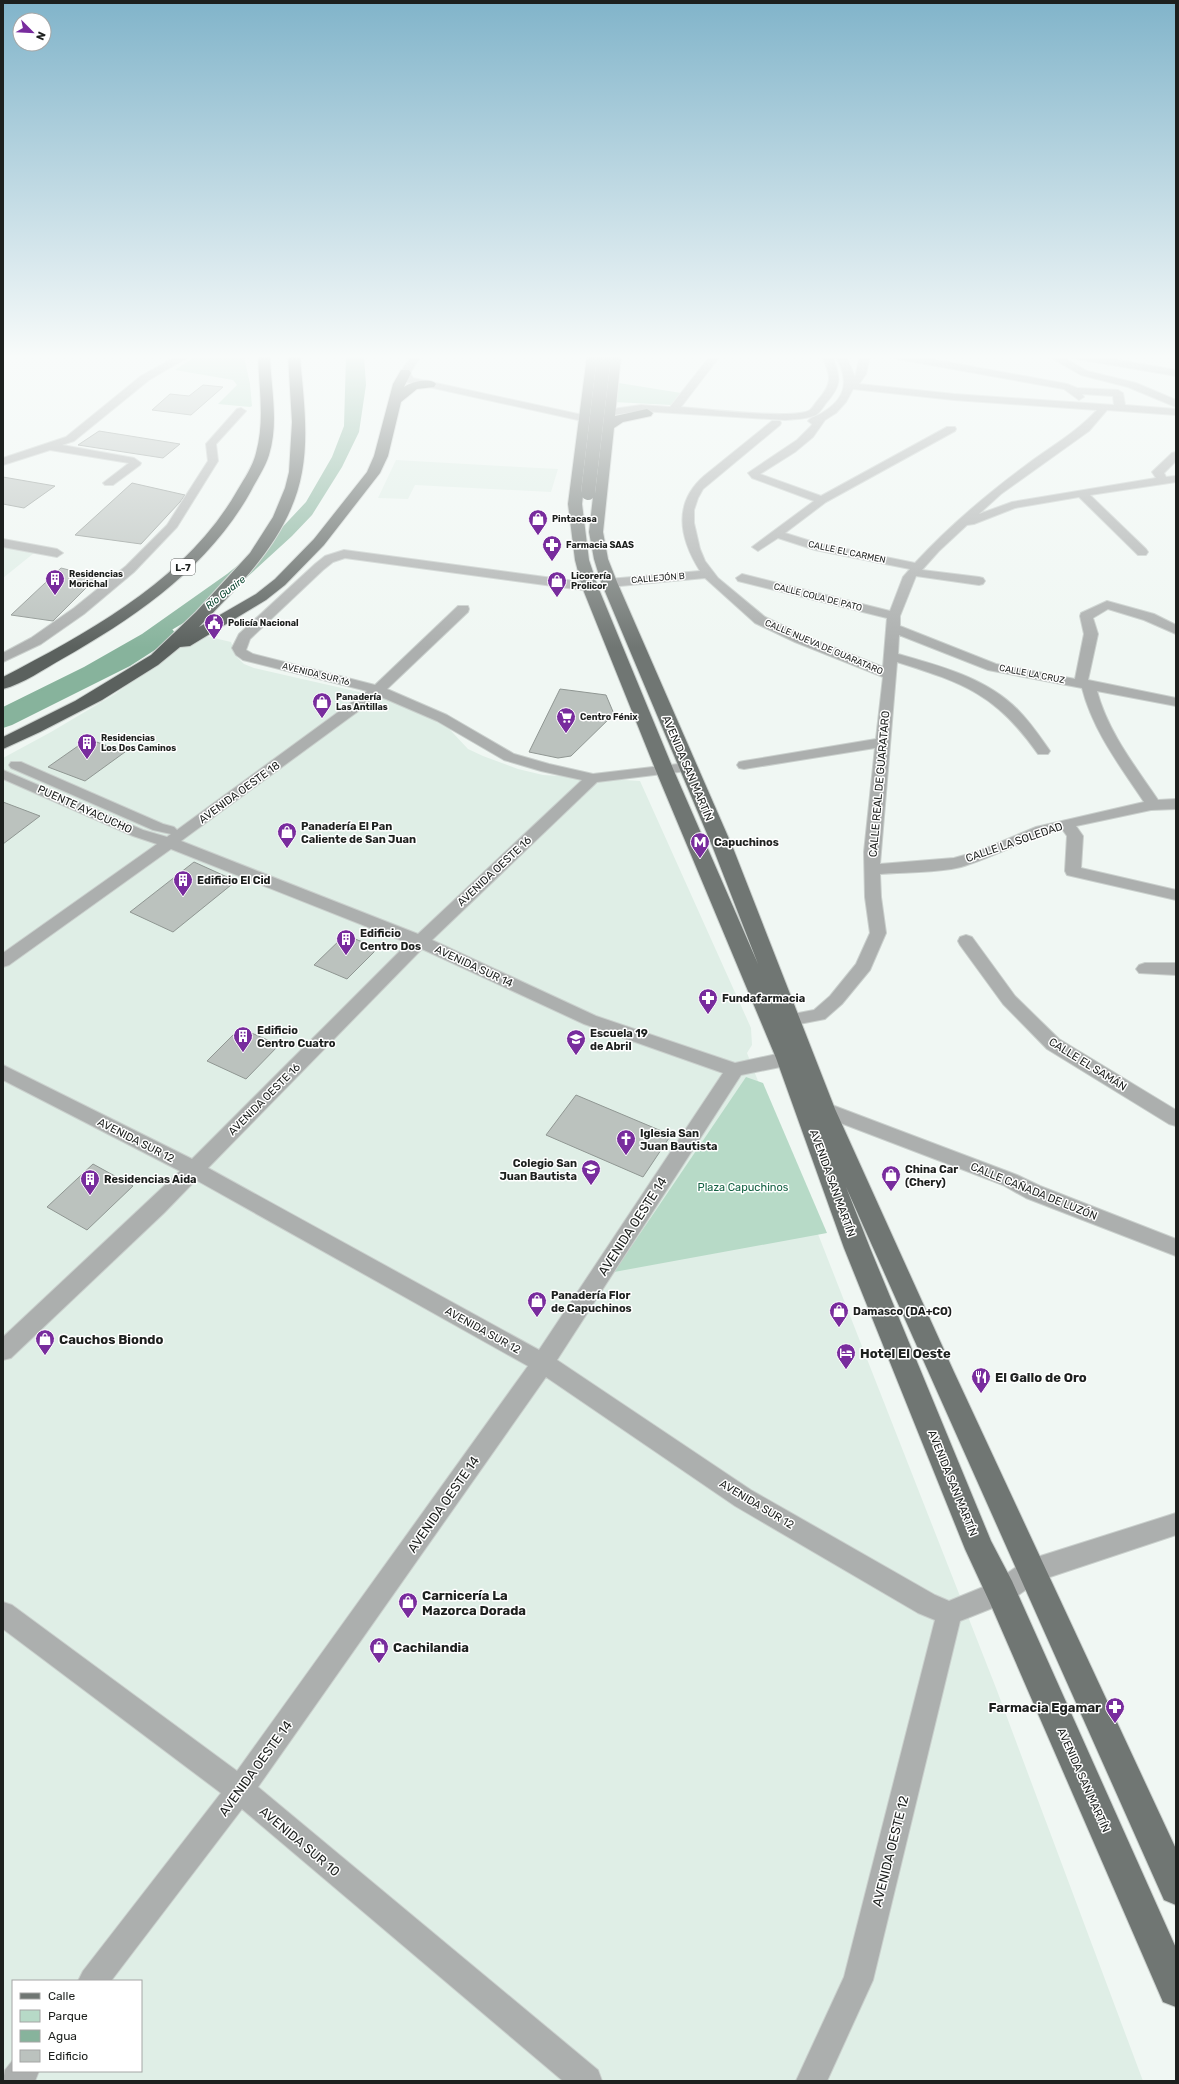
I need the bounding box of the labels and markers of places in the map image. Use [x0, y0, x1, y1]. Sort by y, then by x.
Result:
shop icon: Pintacasa [527, 508, 549, 536]
place label: Pintacasa [552, 514, 597, 524]
pharmacy icon: Farmacia SAAS [541, 534, 563, 562]
place label: Farmacia SAAS [566, 540, 634, 550]
building icon: Residencias Morichal [44, 568, 66, 596]
place label: Residencias Morichal [69, 569, 123, 589]
shop icon: Licorería Prolicor [546, 570, 568, 598]
place label: Licorería Prolicor [571, 571, 611, 591]
public building icon: Policía Nacional [203, 612, 225, 640]
place label: Policía Nacional [228, 618, 299, 628]
shop icon: Panadería Las Antillas [311, 691, 333, 719]
place label: Panadería Las Antillas [336, 692, 388, 712]
supermarket icon: Centro Fénix [555, 706, 577, 734]
place label: Centro Fénix [580, 712, 638, 722]
building icon: Residencias Los Dos Caminos [76, 732, 98, 760]
place label: Residencias Los Dos Caminos [101, 733, 176, 753]
place label: Panadería El Pan Caliente de San Juan [301, 820, 416, 846]
shop icon: Panadería El Pan Caliente de San Juan [276, 821, 298, 849]
metro station icon: Capuchinos [689, 831, 711, 859]
place label: Capuchinos [714, 836, 779, 849]
building icon: Edificio El Cid [172, 869, 194, 897]
place label: Edificio El Cid [197, 874, 271, 887]
place label: Edificio Centro Dos [360, 927, 421, 953]
building icon: Edificio Centro Dos [335, 928, 357, 956]
pharmacy icon: Fundafarmacia [697, 987, 719, 1015]
place label: Fundafarmacia [722, 992, 805, 1005]
place label: Edificio Centro Cuatro [257, 1024, 336, 1050]
building icon: Edificio Centro Cuatro [232, 1025, 254, 1053]
place label: Escuela 19 de Abril [590, 1027, 648, 1053]
school or university icon: Escuela 19 de Abril [565, 1028, 587, 1056]
place label: Iglesia San Juan Bautista [640, 1127, 718, 1153]
church icon: Iglesia San Juan Bautista [615, 1128, 637, 1156]
place label: Colegio San Juan Bautista [499, 1157, 577, 1183]
school or university icon: Colegio San Juan Bautista [580, 1158, 602, 1186]
place label: China Car (Chery) [905, 1163, 958, 1189]
shop icon: China Car (Chery) [880, 1164, 902, 1192]
building icon: Residencias Aida [79, 1168, 101, 1196]
place label: Residencias Aida [104, 1173, 197, 1186]
place label: Panadería Flor de Capuchinos [551, 1289, 632, 1315]
shop icon: Panadería Flor de Capuchinos [526, 1290, 548, 1318]
shop icon: Damasco (DA+CO) [828, 1300, 850, 1328]
place label: Damasco (DA+CO) [853, 1305, 952, 1318]
shop icon: Cauchos Biondo [34, 1328, 56, 1356]
place label: Cauchos Biondo [59, 1332, 164, 1347]
hotel icon: Hotel El Oeste [835, 1342, 857, 1370]
place label: Hotel El Oeste [860, 1346, 951, 1361]
restaurant icon: El Gallo de Oro [970, 1366, 992, 1394]
place label: El Gallo de Oro [995, 1370, 1087, 1385]
place label: Carnicería La Mazorca Dorada [422, 1588, 526, 1618]
shop icon: Carnicería La Mazorca Dorada [397, 1591, 419, 1619]
shop icon: Cachilandia [368, 1636, 390, 1664]
place label: Cachilandia [393, 1640, 469, 1655]
pharmacy icon: Farmacia Egamar [1104, 1696, 1126, 1724]
place label: Farmacia Egamar [989, 1700, 1101, 1715]

